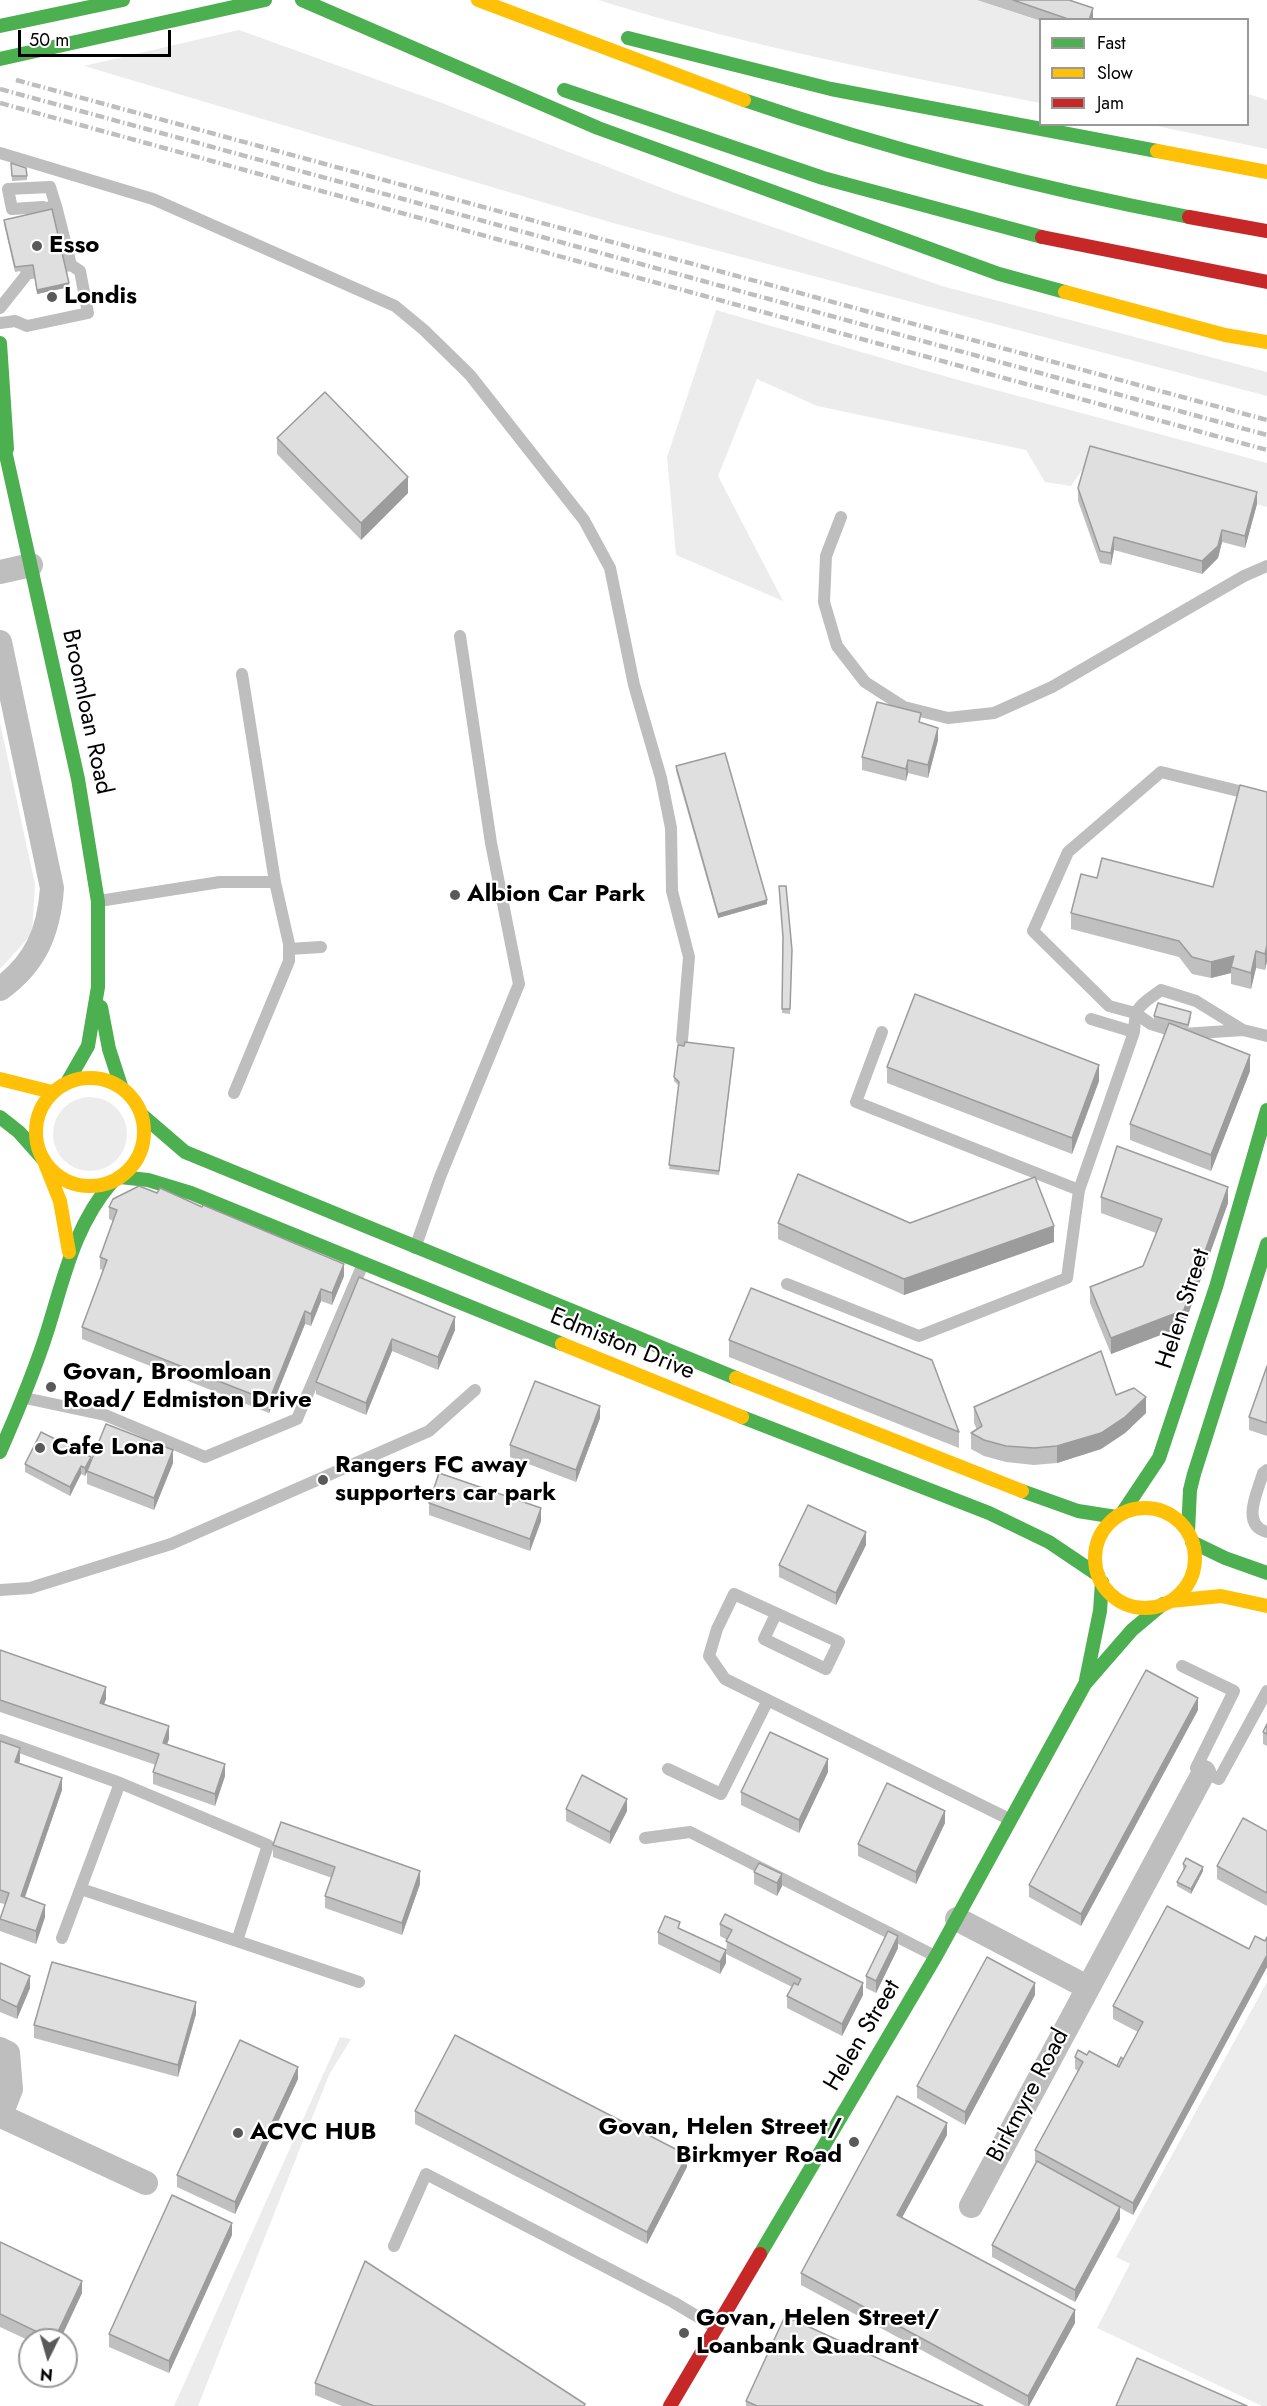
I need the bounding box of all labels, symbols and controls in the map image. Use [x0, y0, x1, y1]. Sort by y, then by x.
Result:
scale bar [21, 18, 174, 56]
legend [1039, 18, 1249, 126]
text: 50 m [29, 27, 69, 53]
text: Fast [1097, 30, 1126, 56]
text: Slow [1097, 60, 1133, 86]
text: Jam [1097, 90, 1124, 116]
place label: Esso [49, 232, 100, 260]
marker: Esso [30, 239, 44, 253]
place label: Londis [64, 283, 137, 311]
marker: Londis [45, 290, 59, 304]
street label: Broomloan Road [54, 627, 118, 797]
place label: Albion Car Park [467, 881, 645, 909]
marker: Albion Car Park [448, 888, 462, 902]
street label: Helen Street [1151, 1245, 1217, 1373]
street label: Edmiston Drive [545, 1303, 699, 1387]
place label: Govan, Broomloan Road/ Edmiston Drive [63, 1359, 312, 1415]
marker: Govan, Broomloan Road/ Edmiston Drive [44, 1380, 58, 1394]
place label: Cafe Lona [52, 1434, 165, 1462]
marker: Cafe Lona [33, 1441, 47, 1455]
place label: Rangers FC away supporters car park [335, 1452, 556, 1508]
marker: Rangers FC away supporters car park [316, 1473, 330, 1487]
street label: Helen Street [819, 1975, 907, 2097]
street label: Birkmyre Road [982, 2024, 1076, 2168]
place label: Govan, Helen Street/ Birkmyer Road [599, 2114, 842, 2170]
place label: ACVC HUB [250, 2119, 376, 2147]
marker: ACVC HUB [231, 2126, 245, 2140]
marker: Govan, Helen Street/ Birkmyer Road [847, 2135, 861, 2149]
place label: Govan, Helen Street/ Loanbank Quadrant [696, 2305, 939, 2361]
marker: Govan, Helen Street/ Loanbank Quadrant [677, 2326, 691, 2340]
north arrow [18, 2328, 78, 2388]
text: N [39, 2362, 54, 2386]

